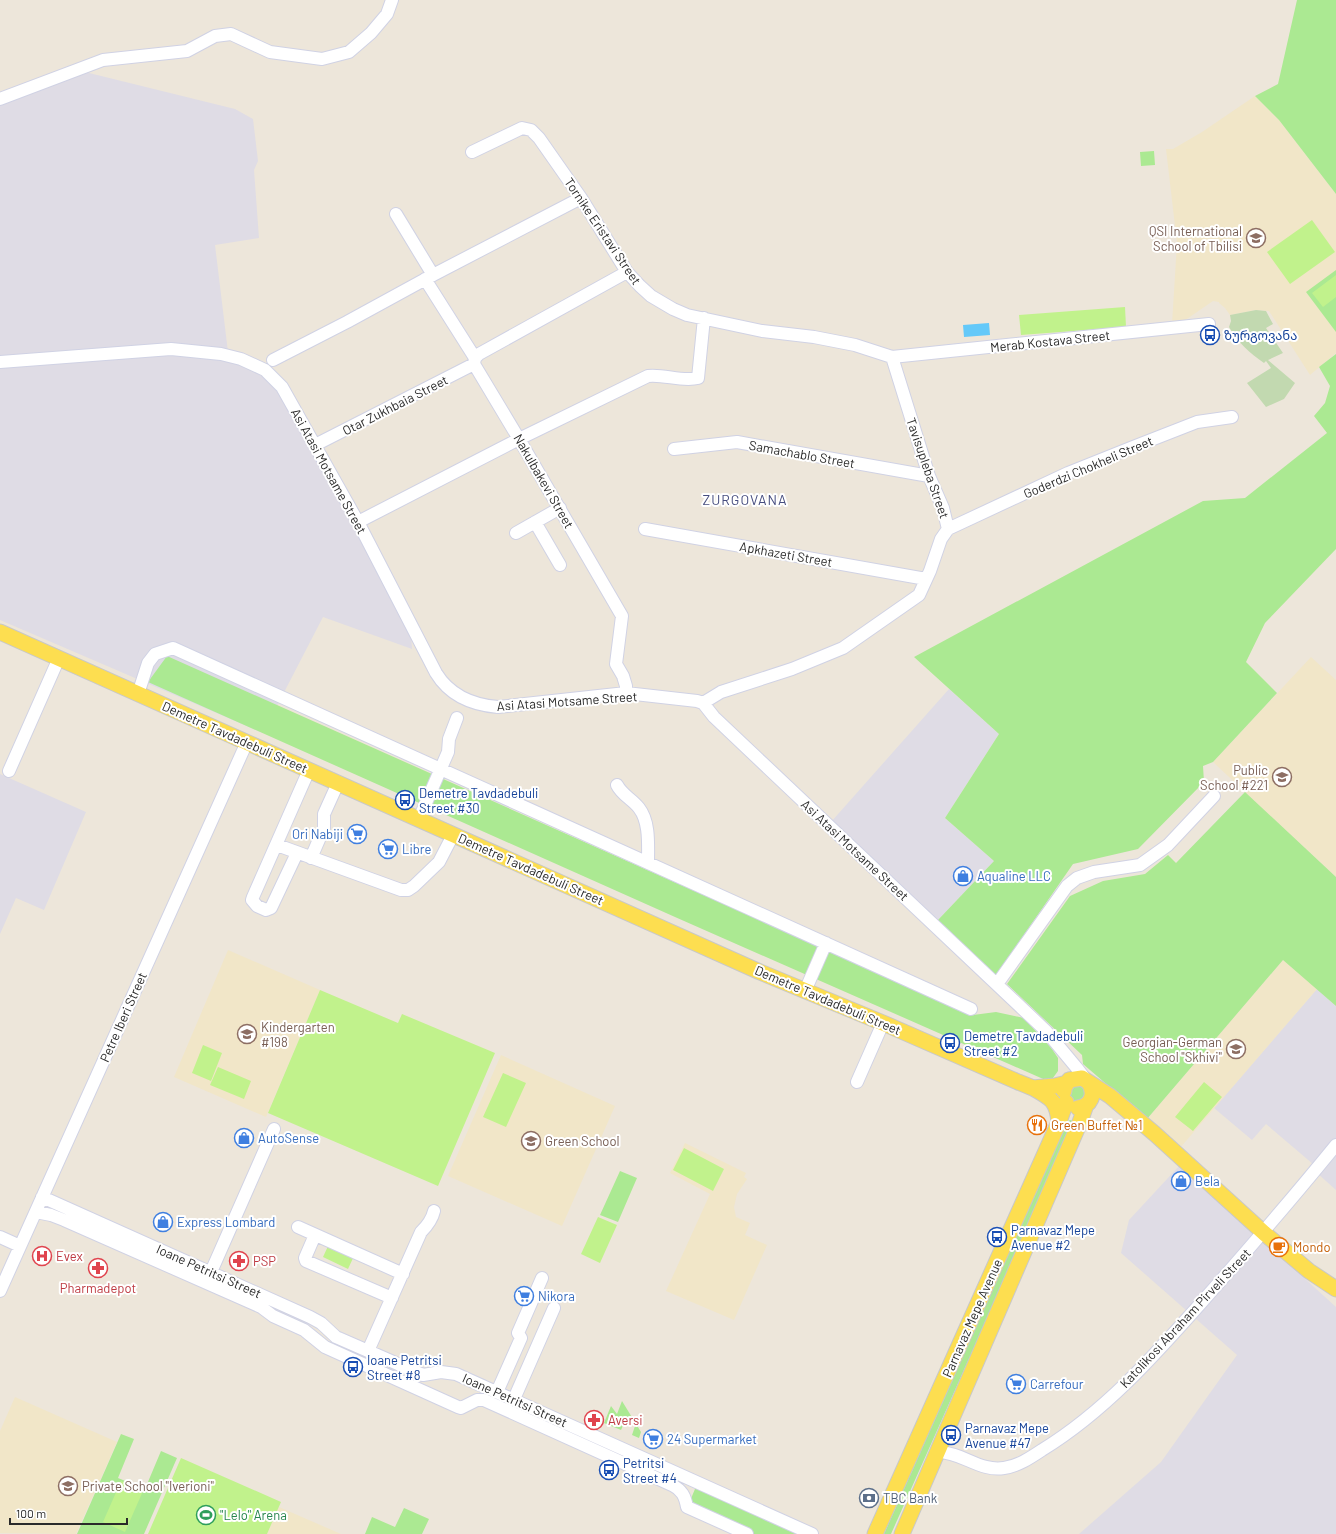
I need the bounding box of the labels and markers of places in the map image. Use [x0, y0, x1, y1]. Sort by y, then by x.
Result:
place label: QSI International School of Tbilisi [1149, 223, 1242, 254]
school or university icon: QSI International School of Tbilisi [1245, 227, 1267, 249]
bus stop icon: ზურგოვანა [1199, 324, 1221, 346]
place label: ზურგოვანა [1224, 327, 1297, 343]
place label: Public School #221 [1200, 762, 1268, 793]
school or university icon: Public School #221 [1271, 766, 1293, 788]
place label: Demetre Tavdadebuli Street #30 [419, 785, 538, 816]
bus stop icon: Demetre Tavdadebuli Street #30 [394, 789, 416, 811]
supermarket icon: Ori Nabiji [346, 823, 368, 845]
place label: Ori Nabiji [292, 826, 343, 842]
supermarket icon: Libre [377, 838, 399, 860]
place label: Libre [402, 841, 431, 857]
shop icon: Aqualine LLC [952, 865, 974, 887]
place label: Aqualine LLC [977, 868, 1051, 884]
place label: Kindergarten #198 [261, 1019, 335, 1050]
school or university icon: Kindergarten #198 [236, 1023, 258, 1045]
place label: Demetre Tavdadebuli Street #2 [964, 1028, 1083, 1059]
bus stop icon: Demetre Tavdadebuli Street #2 [939, 1032, 961, 1054]
place label: Georgian-German School "Skhivi" [1122, 1034, 1223, 1065]
school or university icon: Georgian-German School "Skhivi" [1225, 1038, 1247, 1060]
restaurant icon: Green Buffet №1 [1026, 1114, 1048, 1136]
place label: Green Buffet №1 [1051, 1117, 1143, 1133]
shop icon: AutoSense [233, 1127, 255, 1149]
place label: AutoSense [258, 1130, 319, 1146]
school or university icon: Green School [520, 1130, 542, 1152]
place label: Green School [545, 1133, 620, 1149]
shop icon: Bela [1170, 1170, 1192, 1192]
place label: Bela [1195, 1173, 1220, 1189]
shop icon: Express Lombard [152, 1211, 174, 1233]
place label: Express Lombard [177, 1214, 275, 1230]
place label: Parnavaz Mepe Avenue #2 [1011, 1222, 1095, 1253]
bus stop icon: Parnavaz Mepe Avenue #2 [986, 1226, 1008, 1248]
cafe icon: Mondo [1268, 1236, 1290, 1258]
place label: Mondo [1293, 1239, 1330, 1255]
hospital icon: Evex [31, 1245, 53, 1267]
place label: Evex [56, 1248, 83, 1264]
pharmacy icon: PSP [228, 1250, 250, 1272]
place label: PSP [253, 1253, 276, 1269]
pharmacy icon: Pharmadepot [87, 1257, 109, 1279]
place label: Pharmadepot [60, 1280, 136, 1296]
supermarket icon: Nikora [513, 1285, 535, 1307]
place label: Nikora [538, 1288, 575, 1304]
place label: Ioane Petritsi Street #8 [367, 1352, 442, 1383]
bus stop icon: Ioane Petritsi Street #8 [342, 1356, 364, 1378]
supermarket icon: Carrefour [1005, 1373, 1027, 1395]
place label: Carrefour [1030, 1376, 1084, 1392]
pharmacy icon: Aversi [583, 1409, 605, 1431]
place label: Aversi [608, 1412, 643, 1428]
place label: Parnavaz Mepe Avenue #47 [965, 1420, 1049, 1451]
bus stop icon: Parnavaz Mepe Avenue #47 [940, 1424, 962, 1446]
supermarket icon: 24 Supermarket [642, 1428, 664, 1450]
place label: 24 Supermarket [667, 1431, 757, 1447]
place label: Petritsi Street #4 [623, 1455, 677, 1486]
bus stop icon: Petritsi Street #4 [598, 1459, 620, 1481]
school or university icon: Private School "Iverioni" [57, 1475, 79, 1497]
place label: Private School "Iverioni" [82, 1478, 215, 1494]
bank icon: TBC Bank [858, 1487, 880, 1509]
place label: TBC Bank [883, 1490, 938, 1506]
sports icon: "Lelo" Arena [195, 1504, 217, 1526]
place label: "Lelo" Arena [220, 1507, 287, 1523]

